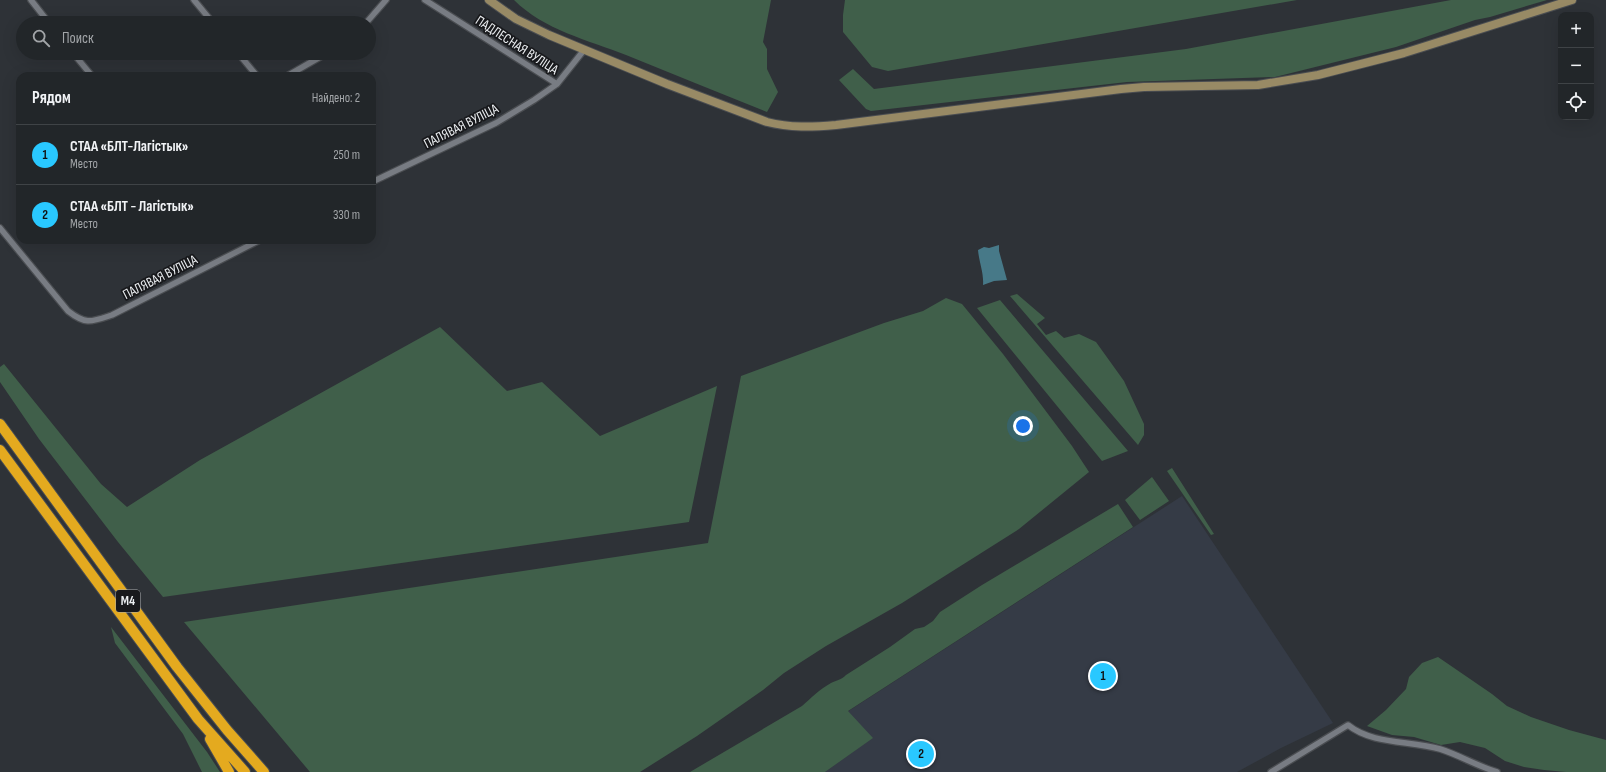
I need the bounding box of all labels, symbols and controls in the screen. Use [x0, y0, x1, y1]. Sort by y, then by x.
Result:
street label: ПАДЛЕСНАЯ ВУЛІЦА [472, 12, 563, 79]
map controls [1558, 12, 1594, 120]
button: + [1558, 12, 1594, 48]
search box [16, 16, 376, 60]
icon: search [30, 27, 52, 49]
text: Поиск [62, 29, 94, 48]
button: − [1558, 48, 1594, 84]
button: locate [1558, 84, 1594, 120]
text: Рядом [32, 88, 71, 108]
text: Найдено: 2 [312, 90, 360, 106]
street label: ПАЛЯВАЯ ВУЛІЦА [421, 99, 502, 152]
text: СТАА «БЛТ-Лагістык» [70, 137, 188, 156]
text: 1 [42, 147, 48, 163]
text: 250 m [333, 147, 360, 163]
text: Место [70, 156, 98, 172]
text: СТАА «БЛТ - Лагістык» [70, 197, 194, 216]
text: 2 [42, 207, 48, 223]
text: 330 m [333, 207, 360, 223]
text: Место [70, 216, 98, 232]
street label: ПАЛЯВАЯ ВУЛІЦА [120, 250, 201, 303]
your location [1013, 416, 1033, 436]
road number: М4 [116, 590, 140, 612]
pin: 1 [1090, 661, 1116, 691]
pin: 2 [908, 739, 934, 769]

